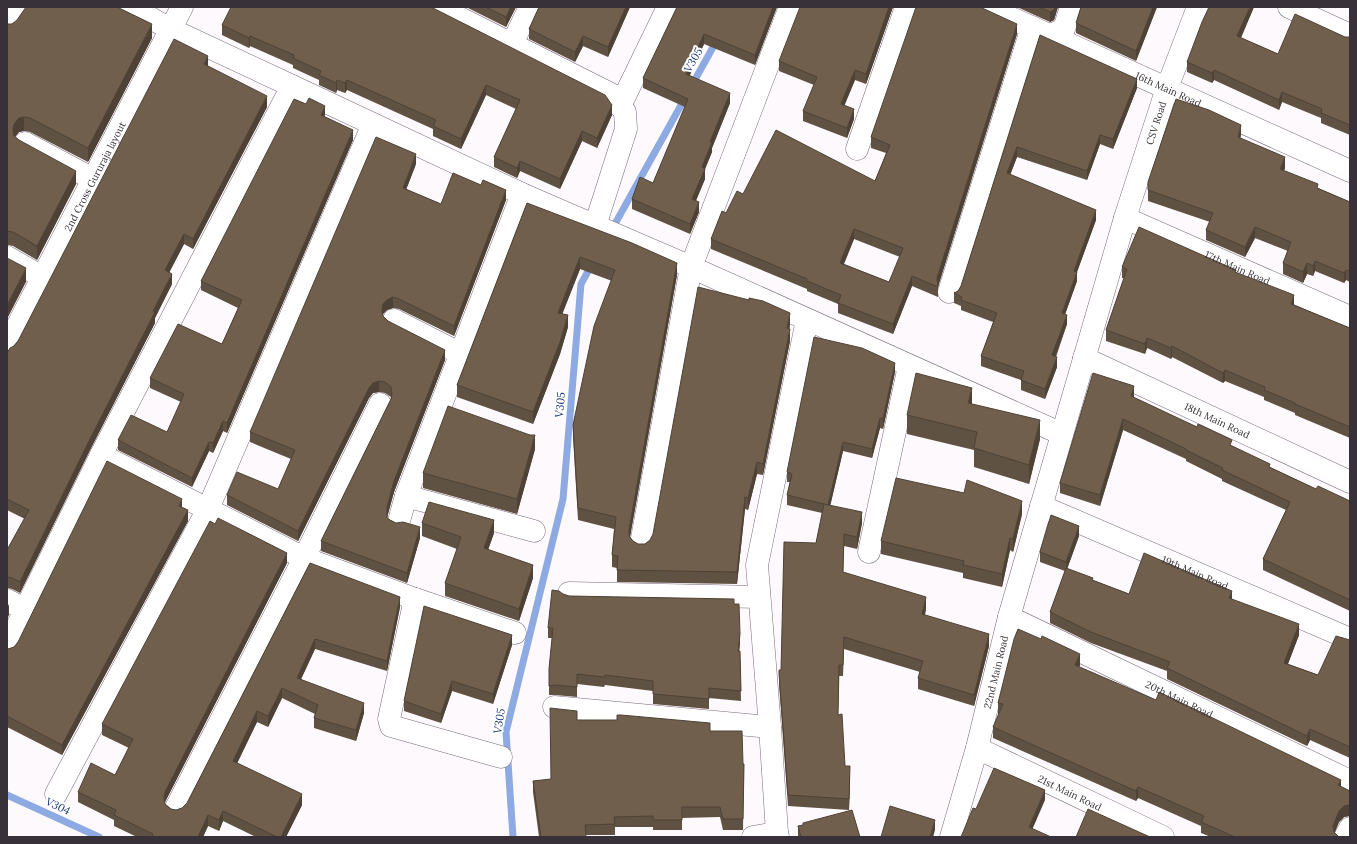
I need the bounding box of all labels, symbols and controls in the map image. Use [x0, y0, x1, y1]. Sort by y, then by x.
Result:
water label: V305 [681, 45, 705, 75]
street label: 16th Main Road [1133, 68, 1203, 109]
street label: CSV Road [1143, 99, 1169, 146]
street label: 2nd Cross Gururaja layout [61, 119, 128, 233]
street label: 17th Main Road [1203, 248, 1272, 288]
water label: V305 [552, 391, 568, 418]
street label: 18th Main Road [1182, 399, 1252, 441]
street label: 19th Main Road [1160, 552, 1231, 592]
street label: 22nd Main Road [980, 634, 1011, 710]
street label: 20th Main Road [1144, 677, 1215, 721]
water label: V305 [490, 707, 508, 735]
street label: 21st Main Road [1036, 772, 1104, 813]
water label: V304 [43, 794, 73, 818]

